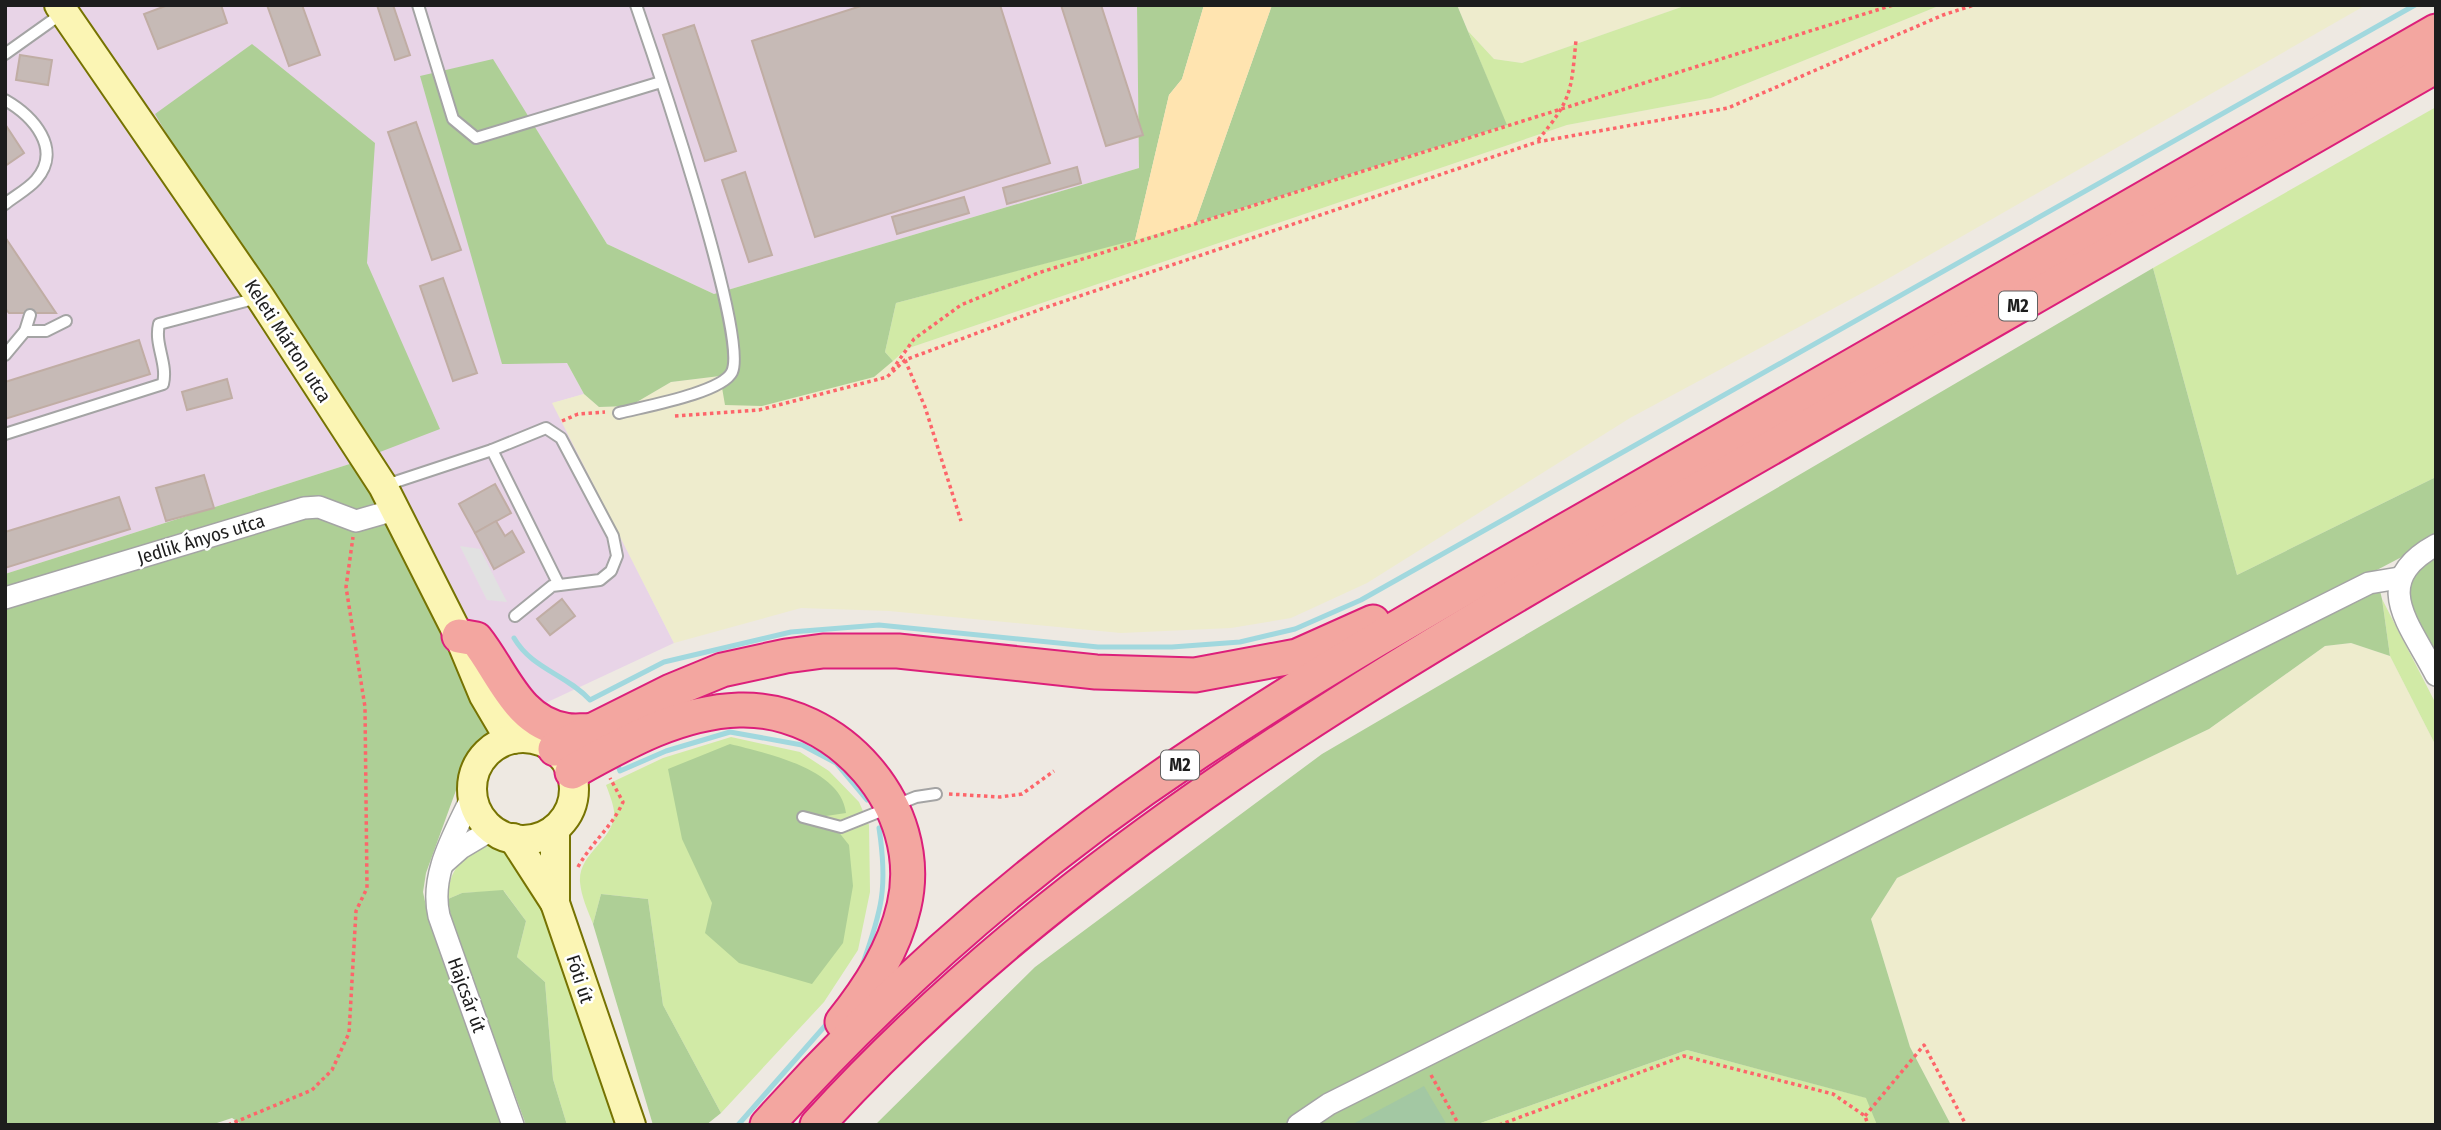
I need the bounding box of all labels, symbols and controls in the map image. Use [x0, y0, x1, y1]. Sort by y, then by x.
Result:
street label: Keleti Márton utca [240, 275, 336, 407]
road number: M2 [1999, 292, 2037, 320]
street label: Jedlik Ányos utca [135, 509, 267, 569]
road number: M2 [1161, 750, 1199, 780]
street label: Fóti út [561, 952, 599, 1007]
street label: Hajcsár út [443, 954, 491, 1036]

